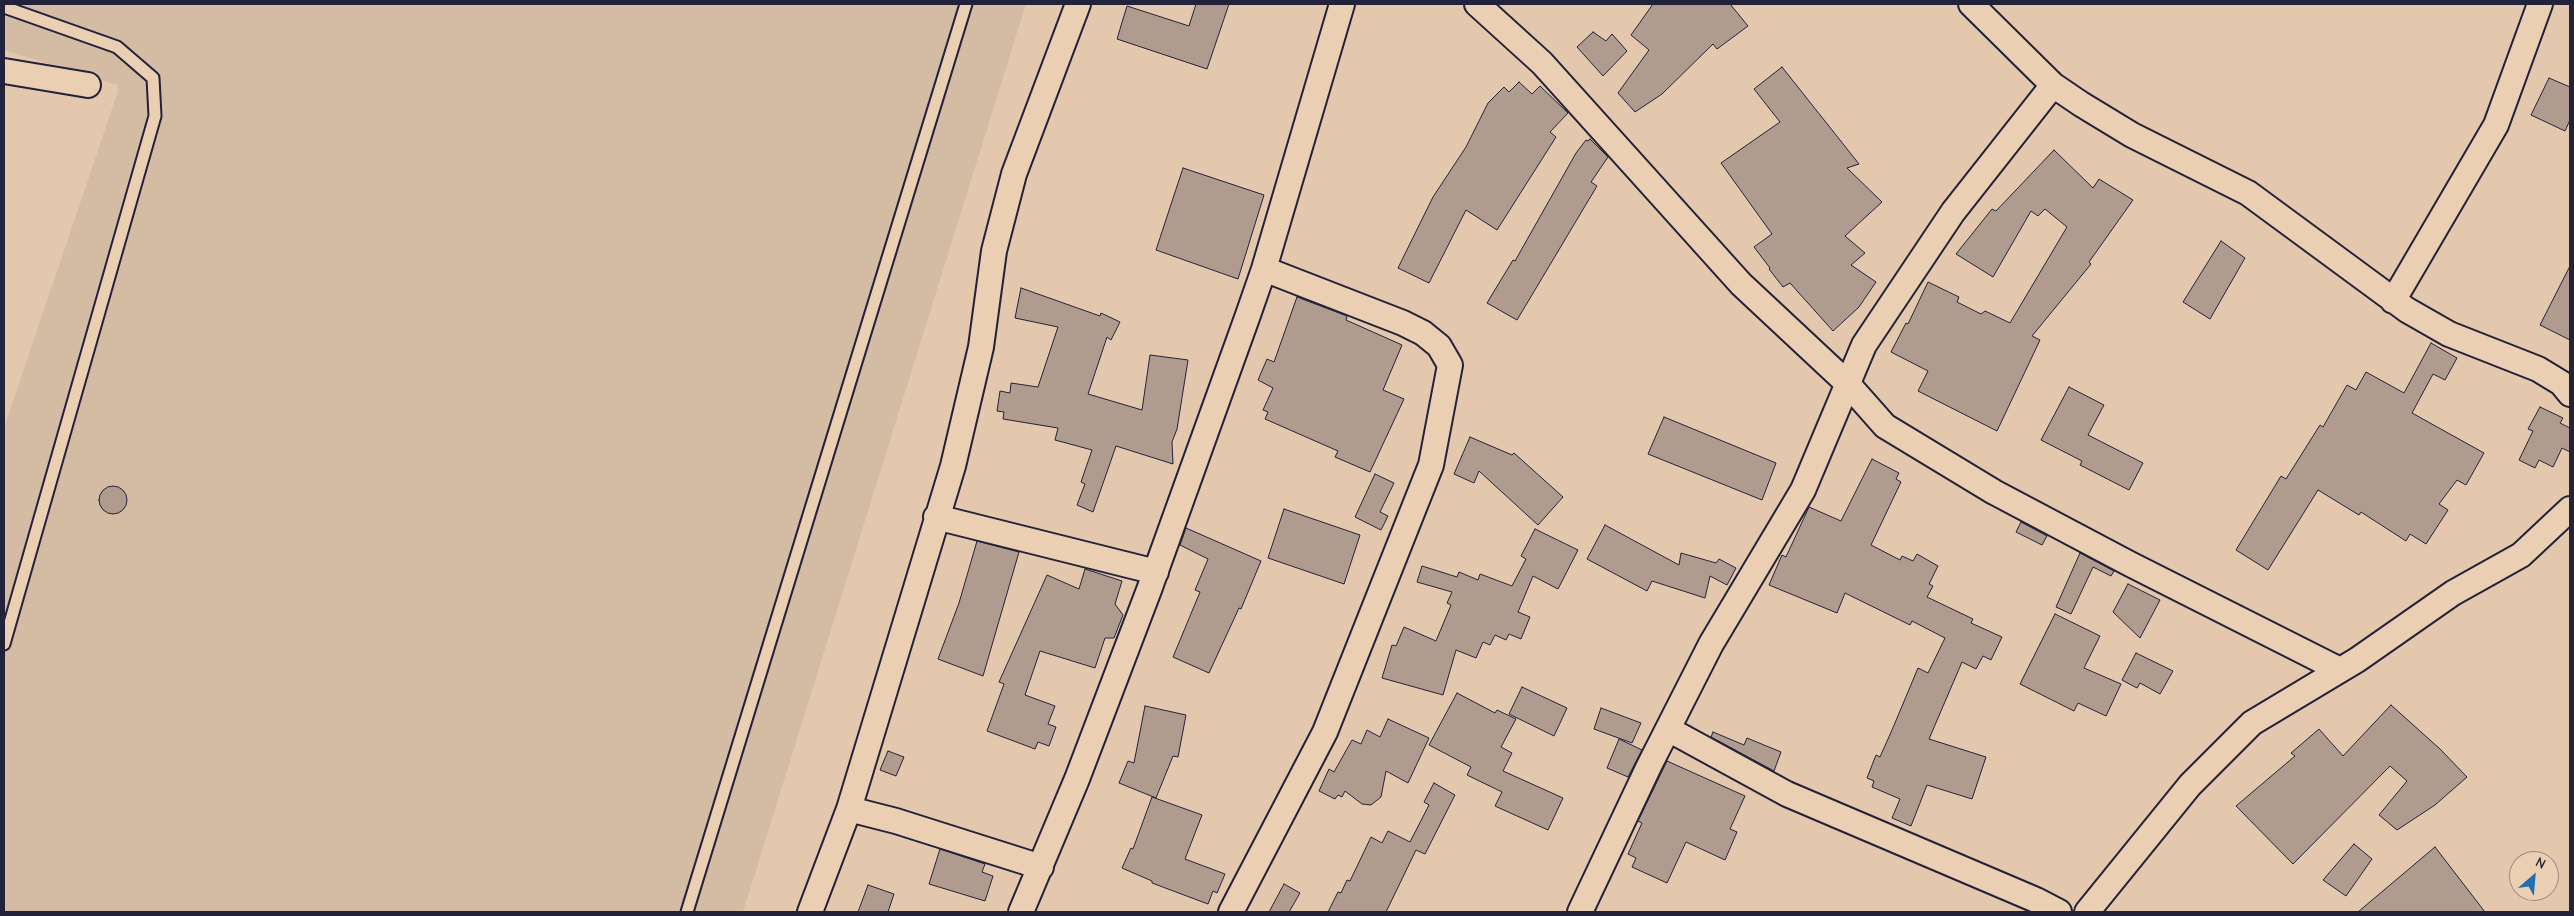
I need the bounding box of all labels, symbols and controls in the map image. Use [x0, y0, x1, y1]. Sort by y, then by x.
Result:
north arrow [2509, 851, 2559, 901]
text: N [2533, 853, 2549, 873]

